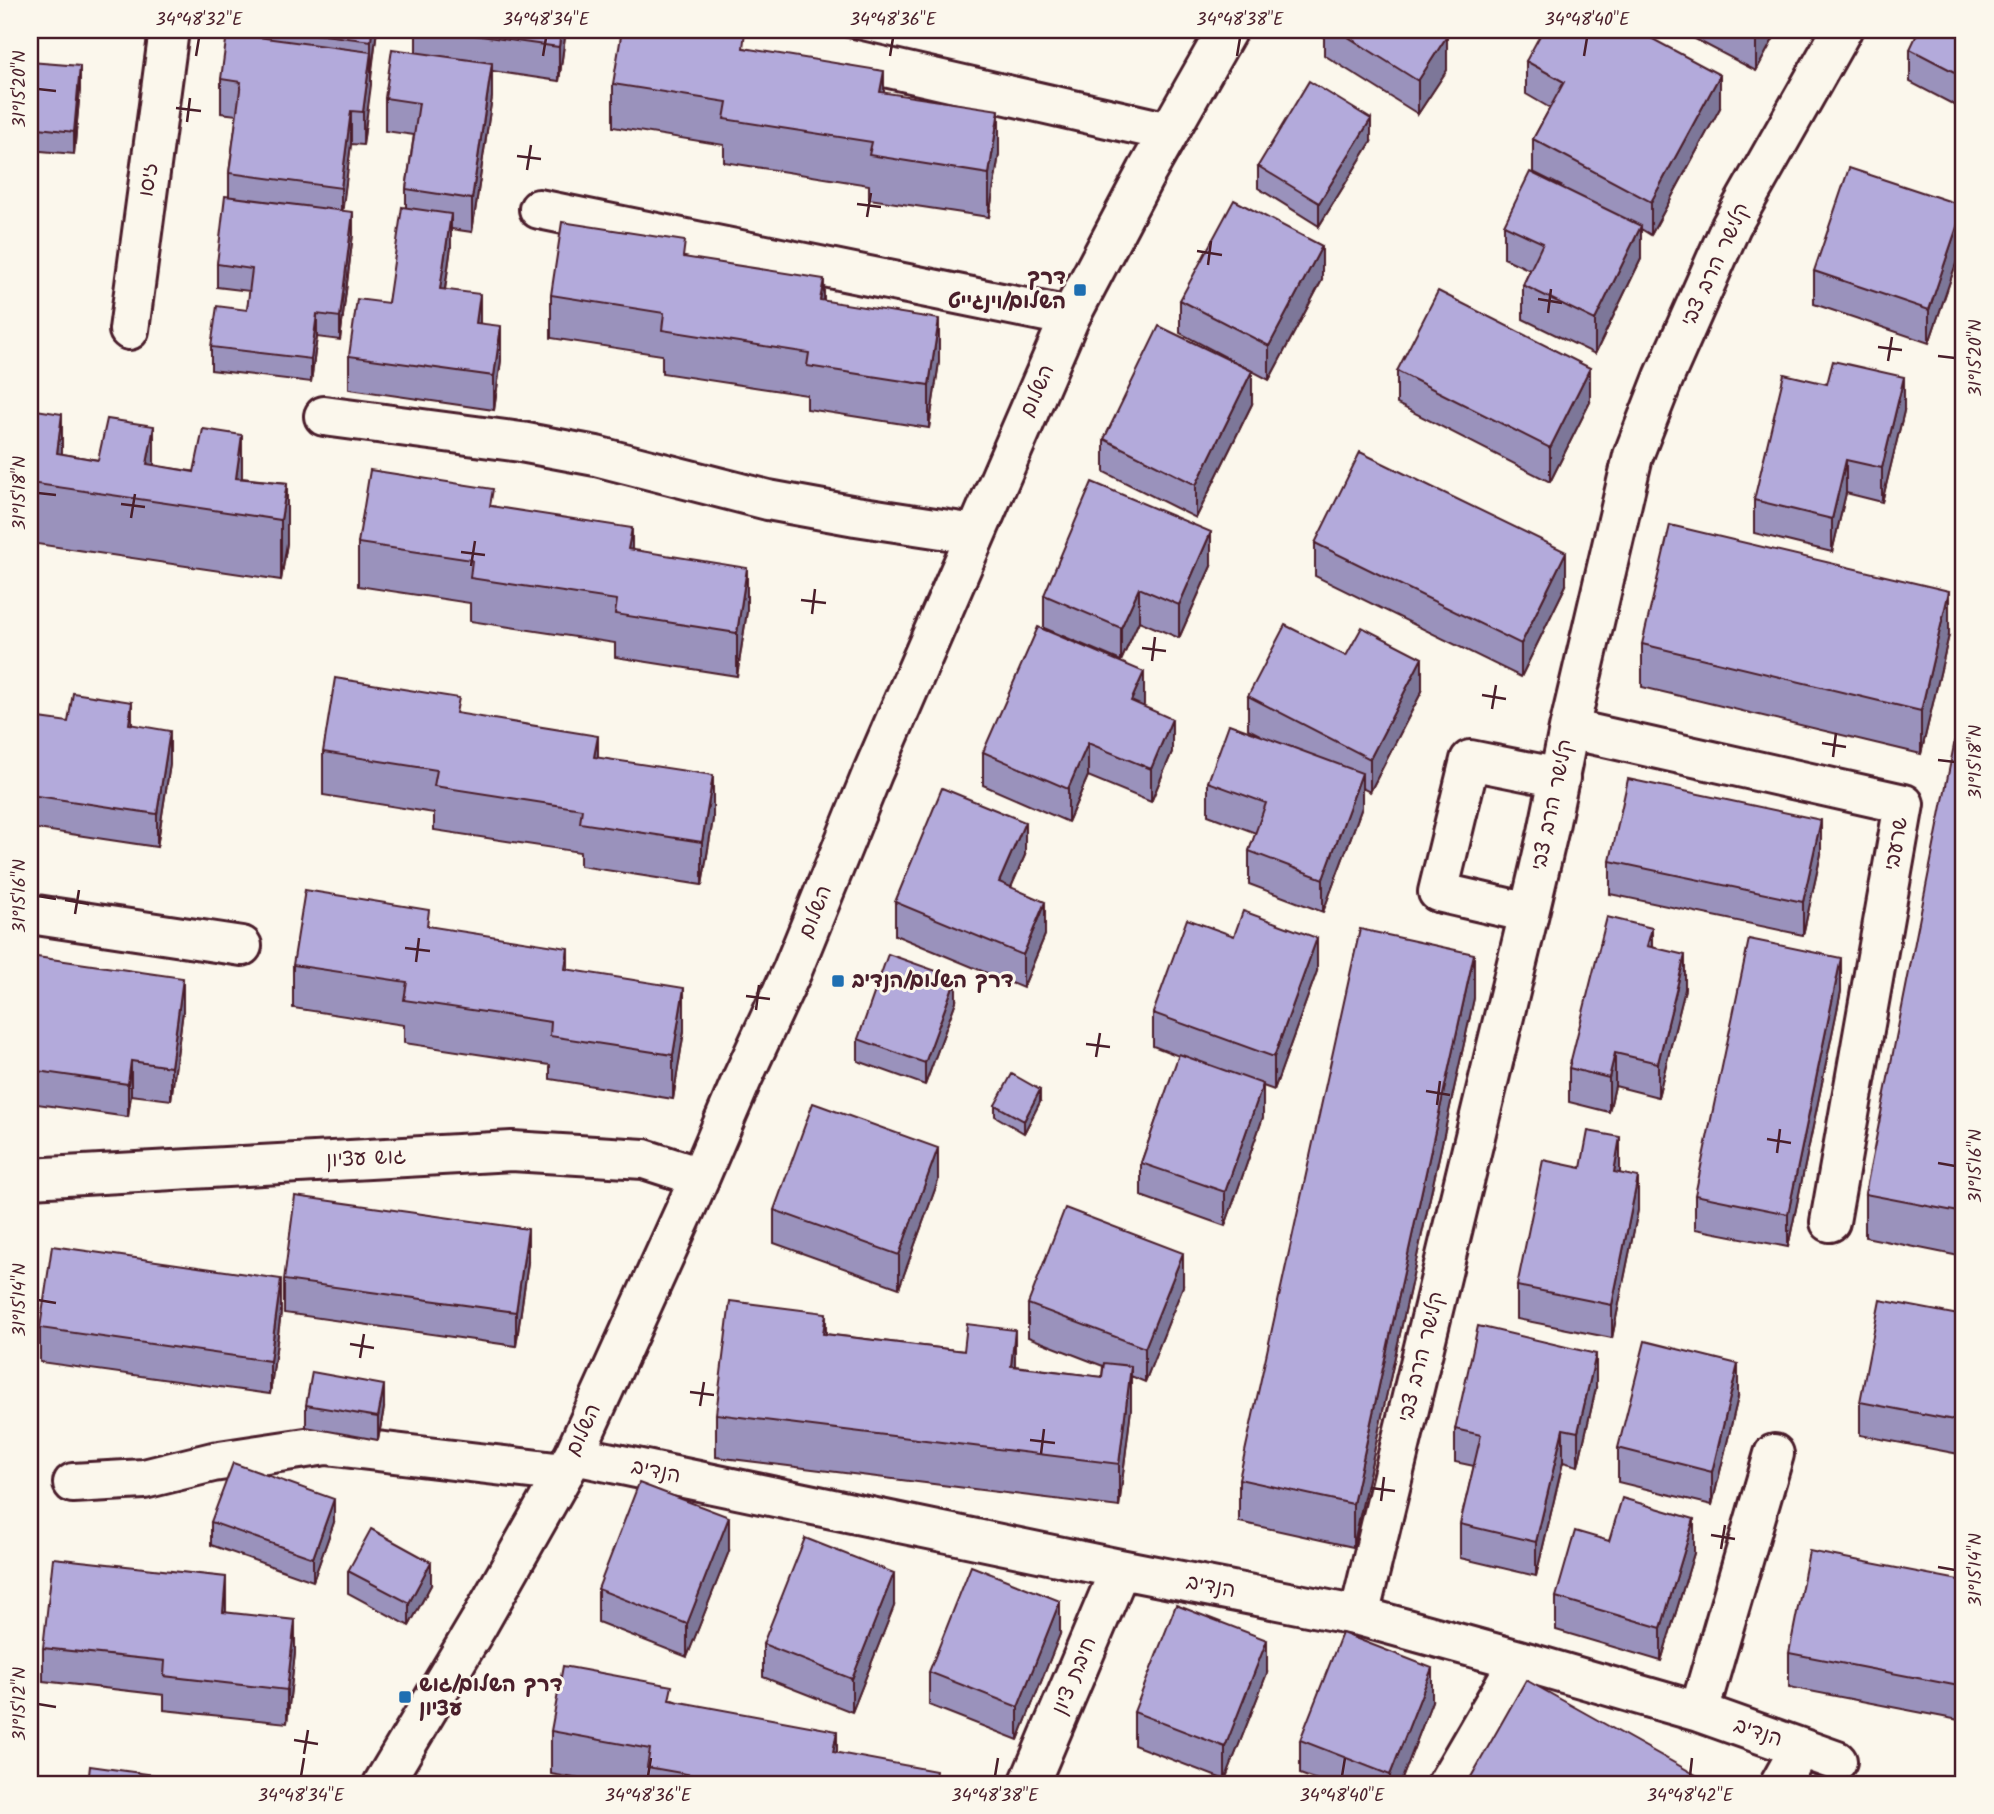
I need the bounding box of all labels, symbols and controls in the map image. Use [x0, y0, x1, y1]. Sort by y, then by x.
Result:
text: 34°48'32"E [156, 6, 243, 35]
text: 34°48'34"E [503, 6, 590, 35]
text: 34°48'36"E [850, 6, 937, 35]
text: 34°48'38"E [1196, 6, 1284, 35]
text: 34°48'40"E [1544, 6, 1630, 35]
text: 31°15'20"N [6, 50, 35, 128]
street label: זיסו [130, 161, 168, 199]
street label: קלישר הרב צבי [1673, 197, 1759, 333]
place label: דרך השלום/וינגייט [948, 262, 1066, 319]
marker: דרך השלום/וינגייט [1072, 282, 1088, 298]
text: 31°15'20"N [1962, 319, 1991, 397]
street label: השלום [1012, 359, 1064, 423]
text: 31°15'18"N [6, 456, 35, 530]
text: 31°15'18"N [1962, 725, 1991, 799]
street label: קלישר הרב צבי [1523, 736, 1583, 874]
street label: שרעבי [1876, 814, 1918, 873]
text: 31°15'16"N [6, 859, 35, 933]
street label: השלום [790, 880, 842, 944]
place label: דרך השלום/הנדיב [851, 965, 1014, 998]
marker: דרך השלום/הנדיב [830, 973, 846, 989]
text: 31°15'16"N [1962, 1129, 1991, 1203]
street label: גוש עציון [325, 1140, 407, 1178]
text: 31°15'14"N [6, 1263, 35, 1337]
street label: קלישר הרב צבי [1390, 1288, 1454, 1426]
street label: השלום [557, 1398, 611, 1462]
street label: הנדיב [628, 1451, 684, 1493]
text: 31°15'14"N [1962, 1533, 1991, 1607]
street label: הנדיב [1184, 1566, 1238, 1608]
street label: חיבת ציון [1044, 1632, 1106, 1720]
text: 31°15'12"N [6, 1667, 35, 1741]
place label: דרך השלום/גוש עציון [419, 1669, 563, 1726]
marker: דרך השלום/גוש עציון [397, 1689, 413, 1705]
street label: הנדיב [1729, 1709, 1787, 1757]
text: 34°48'34"E [258, 1782, 345, 1811]
text: 34°48'36"E [605, 1782, 692, 1811]
text: 34°48'38"E [951, 1782, 1039, 1811]
text: 34°48'40"E [1299, 1782, 1385, 1811]
text: 34°48'42"E [1647, 1782, 1734, 1811]

